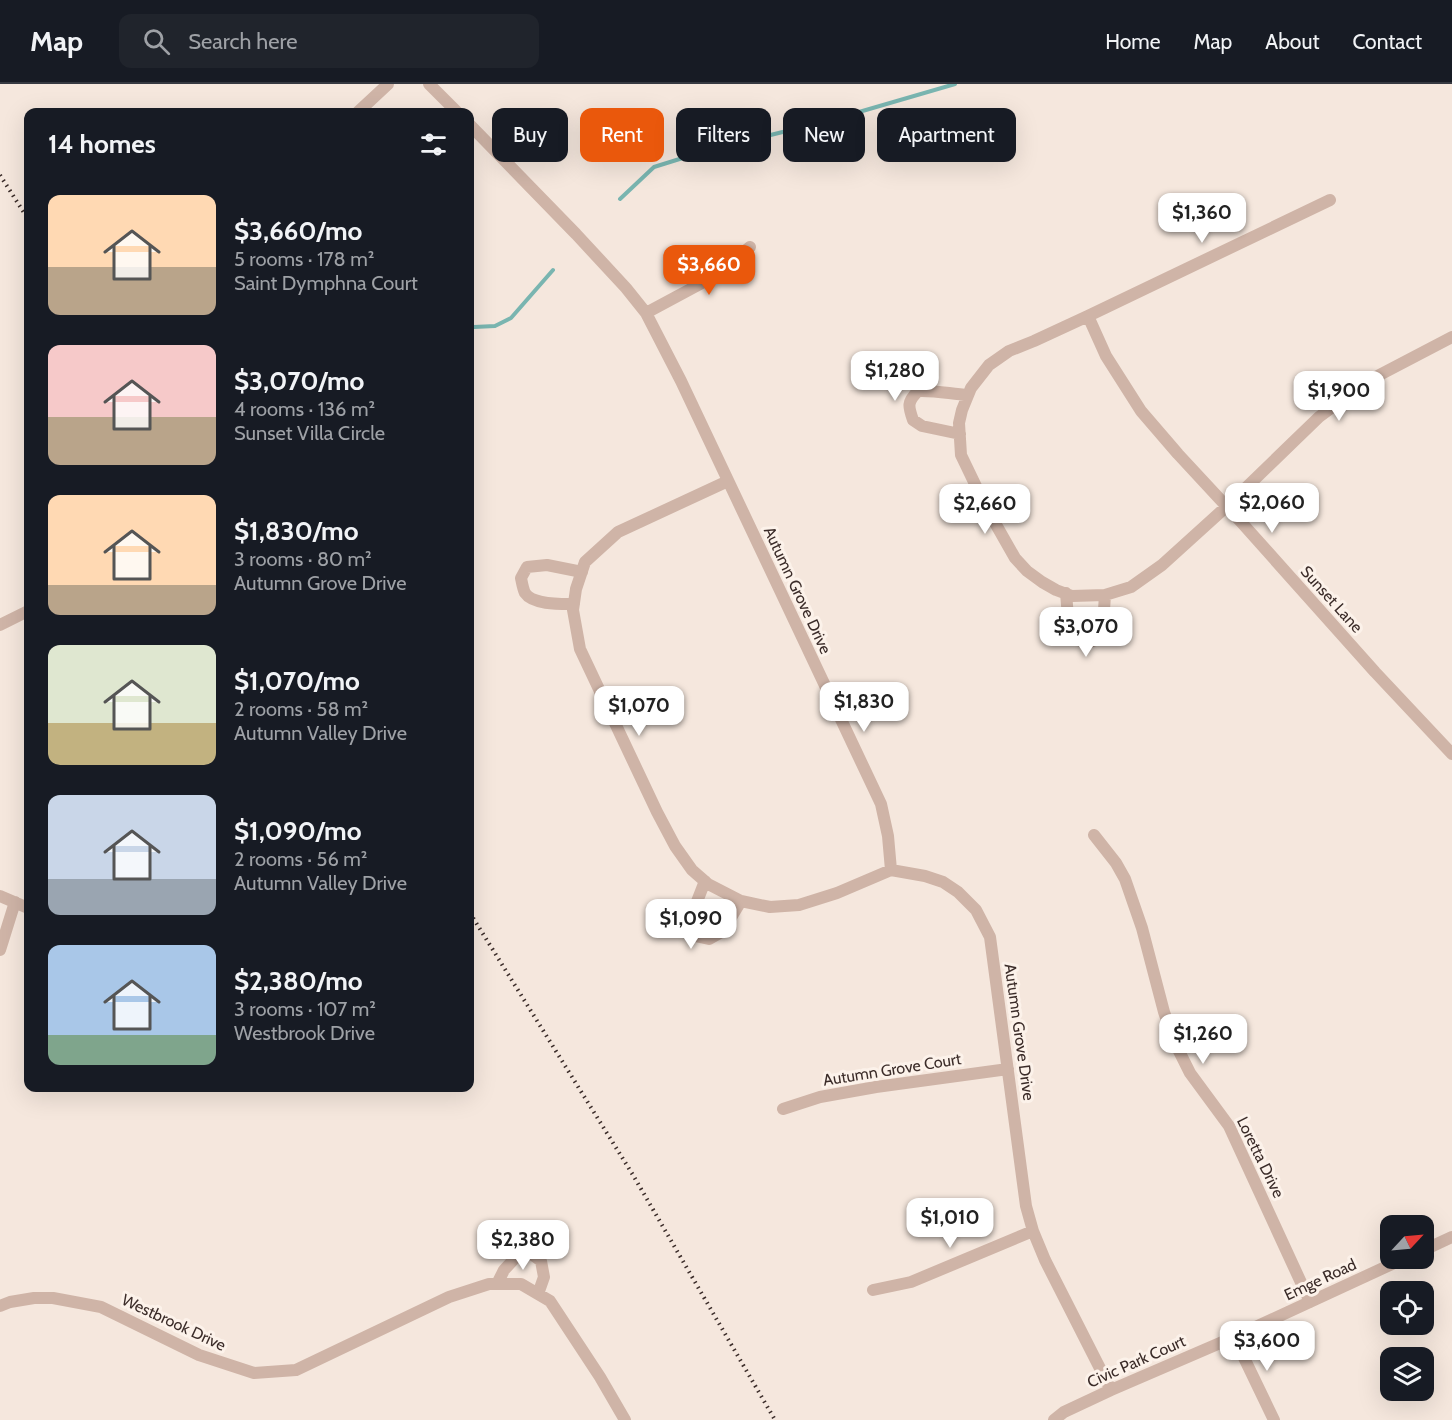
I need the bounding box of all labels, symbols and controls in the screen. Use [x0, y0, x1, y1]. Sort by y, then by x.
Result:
search box [119, 14, 539, 68]
text: Map [30, 24, 83, 58]
icon: search [140, 25, 173, 58]
text: Search here [188, 28, 297, 55]
text: Home [1105, 29, 1161, 54]
text: Map [1194, 29, 1232, 54]
text: About [1265, 29, 1319, 54]
text: Contact [1352, 29, 1422, 54]
chip: Buy [492, 108, 568, 162]
chip: Rent [580, 108, 664, 162]
chip: Filters [676, 108, 771, 162]
chip: New [783, 108, 865, 162]
chip: Apartment [877, 108, 1016, 162]
text: 14 homes [48, 128, 156, 160]
icon: filters [417, 128, 450, 161]
pin: $1,360 [1153, 193, 1251, 244]
text: $1,360 [1172, 200, 1232, 224]
text: $3,660/mo [234, 215, 362, 247]
icon: home [96, 219, 168, 291]
pin: $3,660 [660, 245, 758, 296]
text: 5 rooms · 178 m² [234, 247, 374, 271]
text: $3,660 [677, 252, 741, 276]
text: Saint Dymphna Court [234, 271, 418, 295]
pin: $1,280 [846, 351, 944, 402]
text: $1,280 [865, 358, 925, 382]
text: $3,070/mo [234, 365, 364, 397]
icon: home [96, 369, 168, 441]
pin: $1,900 [1290, 371, 1388, 422]
text: $1,900 [1308, 378, 1370, 402]
text: 4 rooms · 136 m² [234, 397, 375, 421]
text: Sunset Villa Circle [234, 421, 385, 445]
pin: $2,060 [1223, 483, 1321, 534]
pin: $2,660 [936, 484, 1034, 535]
text: $2,060 [1239, 490, 1305, 514]
text: $2,660 [953, 491, 1017, 515]
text: $1,830/mo [234, 515, 359, 547]
icon: home [96, 519, 168, 591]
street label: Autumn Grove Drive [760, 524, 835, 657]
text: 3 rooms · 80 m² [234, 547, 372, 571]
street label: Sunset Lane [1297, 562, 1367, 637]
text: Autumn Grove Drive [234, 571, 406, 595]
pin: $3,070 [1037, 607, 1135, 658]
text: $3,070 [1053, 614, 1119, 638]
text: $1,070/mo [234, 665, 360, 697]
icon: home [96, 669, 168, 741]
pin: $1,830 [815, 682, 913, 733]
pin: $1,070 [590, 686, 688, 737]
text: $1,830 [834, 689, 894, 713]
text: $1,070 [608, 693, 670, 717]
text: 2 rooms · 58 m² [234, 697, 368, 721]
text: Autumn Valley Drive [234, 721, 407, 745]
text: $1,090/mo [234, 815, 362, 847]
icon: home [96, 819, 168, 891]
text: 2 rooms · 56 m² [234, 847, 367, 871]
text: Autumn Valley Drive [234, 871, 407, 895]
pin: $1,090 [642, 899, 740, 950]
text: $1,090 [660, 906, 722, 930]
street label: Autumn Grove Drive [1000, 962, 1039, 1102]
text: $2,380/mo [234, 965, 363, 997]
icon: home [96, 969, 168, 1041]
text: 3 rooms · 107 m² [234, 997, 376, 1021]
pin: $1,260 [1154, 1014, 1252, 1065]
text: Westbrook Drive [234, 1021, 375, 1045]
text: $1,260 [1173, 1021, 1233, 1045]
street label: Autumn Grove Court [822, 1049, 963, 1090]
street label: Loretta Drive [1233, 1114, 1288, 1201]
pin: $1,010 [901, 1198, 999, 1249]
text: $1,010 [920, 1205, 980, 1229]
north arrow [1380, 1215, 1434, 1269]
map controls [1380, 1215, 1434, 1401]
pin: $2,380 [474, 1220, 572, 1271]
text: $2,380 [491, 1227, 555, 1251]
street label: Emge Road [1281, 1255, 1359, 1304]
button: locate [1380, 1281, 1434, 1335]
street label: Westbrook Drive [119, 1290, 229, 1355]
pin: $3,600 [1218, 1321, 1316, 1372]
text: $3,600 [1234, 1328, 1300, 1352]
street label: Civic Park Court [1084, 1331, 1189, 1392]
button: layers [1380, 1347, 1434, 1401]

